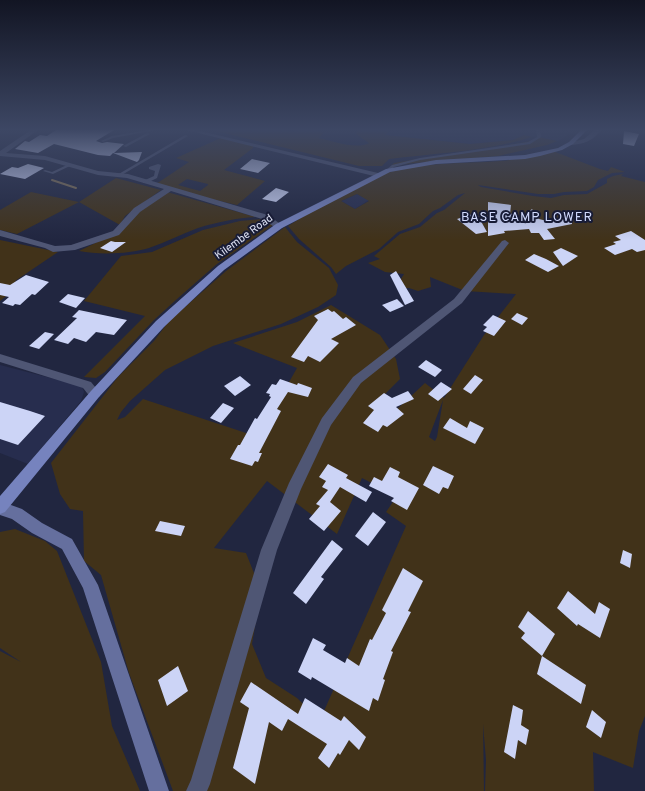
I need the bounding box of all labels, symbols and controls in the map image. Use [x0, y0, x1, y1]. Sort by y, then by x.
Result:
district label: BASE CAMP LOWER [461, 210, 593, 226]
street label: Kilembe Road [212, 211, 276, 263]

